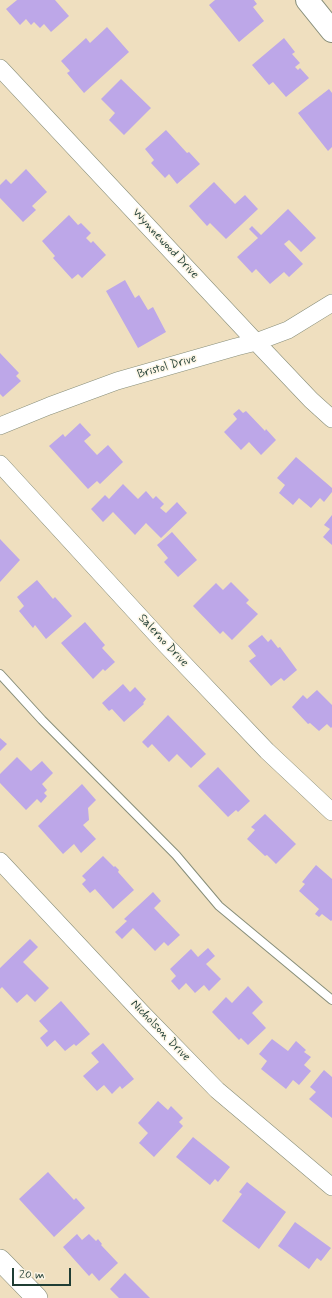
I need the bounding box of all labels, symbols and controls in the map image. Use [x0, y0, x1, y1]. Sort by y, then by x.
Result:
street label: Wynnewood Drive [129, 206, 201, 282]
street label: Bristol Drive [136, 352, 198, 382]
street label: Salerno Drive [135, 612, 191, 670]
street label: Nicholson Drive [127, 997, 193, 1065]
scale bar [14, 1260, 73, 1286]
text: 20 m [19, 1267, 45, 1283]

